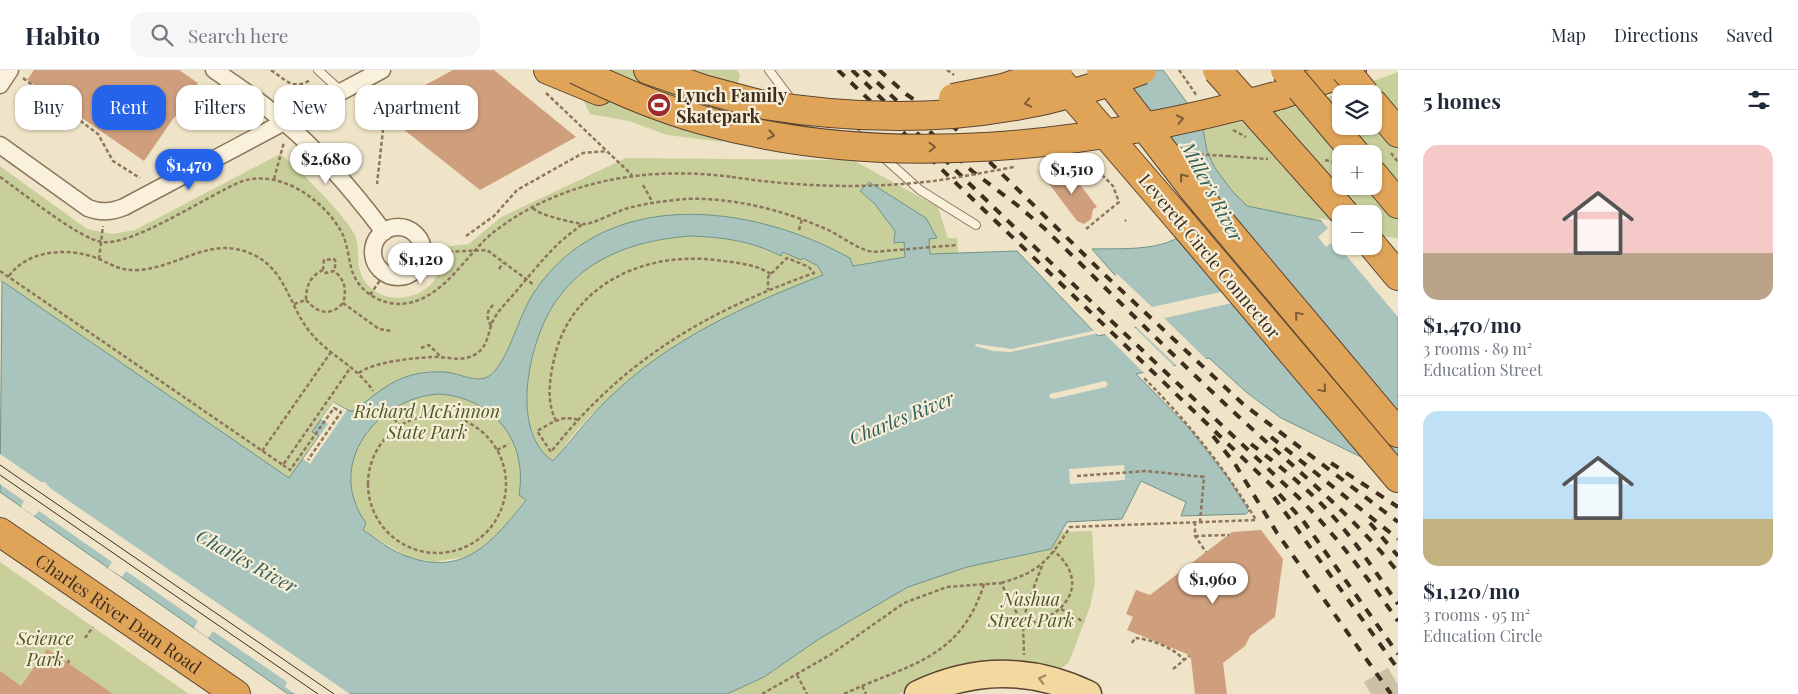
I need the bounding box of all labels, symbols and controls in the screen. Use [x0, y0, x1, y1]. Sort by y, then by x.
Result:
search box [130, 12, 480, 57]
text: Habito [25, 19, 100, 51]
icon: search [148, 21, 176, 49]
text: Search here [188, 22, 289, 48]
text: Map [1551, 23, 1586, 47]
text: Directions [1614, 23, 1698, 47]
text: Saved [1726, 23, 1773, 47]
place label: Lynch Family Skatepark [676, 83, 788, 128]
chip: Buy [15, 85, 82, 130]
chip: Rent [92, 85, 166, 130]
chip: Filters [176, 85, 264, 130]
chip: New [274, 85, 345, 130]
chip: Apartment [355, 85, 478, 130]
map controls [1332, 85, 1382, 255]
button: layers [1332, 85, 1382, 135]
text: 5 homes [1423, 86, 1501, 114]
icon: filters [1745, 86, 1773, 114]
sports icon: Lynch Family Skatepark [646, 92, 672, 118]
one-way arrow [1024, 98, 1033, 108]
one-way arrow [1176, 115, 1185, 125]
one-way arrow [766, 130, 775, 140]
water label: Miller's River [1175, 136, 1251, 246]
pin: $2,680 [285, 142, 367, 185]
one-way arrow [929, 142, 937, 153]
button: + [1332, 145, 1382, 195]
pin: $1,470 [148, 148, 230, 191]
text: $2,680 [301, 148, 351, 169]
pin: $1,510 [1031, 152, 1113, 195]
text: $1,470 [166, 154, 212, 175]
text: $1,510 [1050, 158, 1094, 179]
street label: Leverett Circle Connector [1134, 168, 1286, 344]
one-way arrow [1180, 173, 1189, 182]
icon: home [1553, 178, 1643, 268]
button: − [1332, 205, 1382, 255]
pin: $1,120 [380, 242, 462, 285]
text: $1,120 [399, 248, 443, 269]
text: $1,470/mo [1423, 310, 1521, 338]
one-way arrow [1296, 312, 1304, 321]
text: 3 rooms · 89 m² [1423, 338, 1532, 359]
text: Education Street [1423, 359, 1543, 380]
one-way arrow [1317, 383, 1326, 392]
water label: Charles River [845, 384, 958, 450]
park label: Richard McKinnon State Park [353, 399, 500, 444]
icon: home [1553, 443, 1643, 533]
water label: Charles River [192, 522, 303, 599]
street label: Charles River Dam Road [31, 548, 207, 679]
pin: $1,960 [1172, 562, 1254, 605]
text: $1,960 [1189, 568, 1237, 589]
text: $1,120/mo [1423, 576, 1520, 604]
park label: Nashua Street Park [987, 587, 1074, 632]
text: 3 rooms · 95 m² [1423, 604, 1530, 625]
text: Education Circle [1423, 625, 1543, 646]
park label: Science Park [16, 626, 74, 671]
one-way arrow [1038, 674, 1046, 685]

